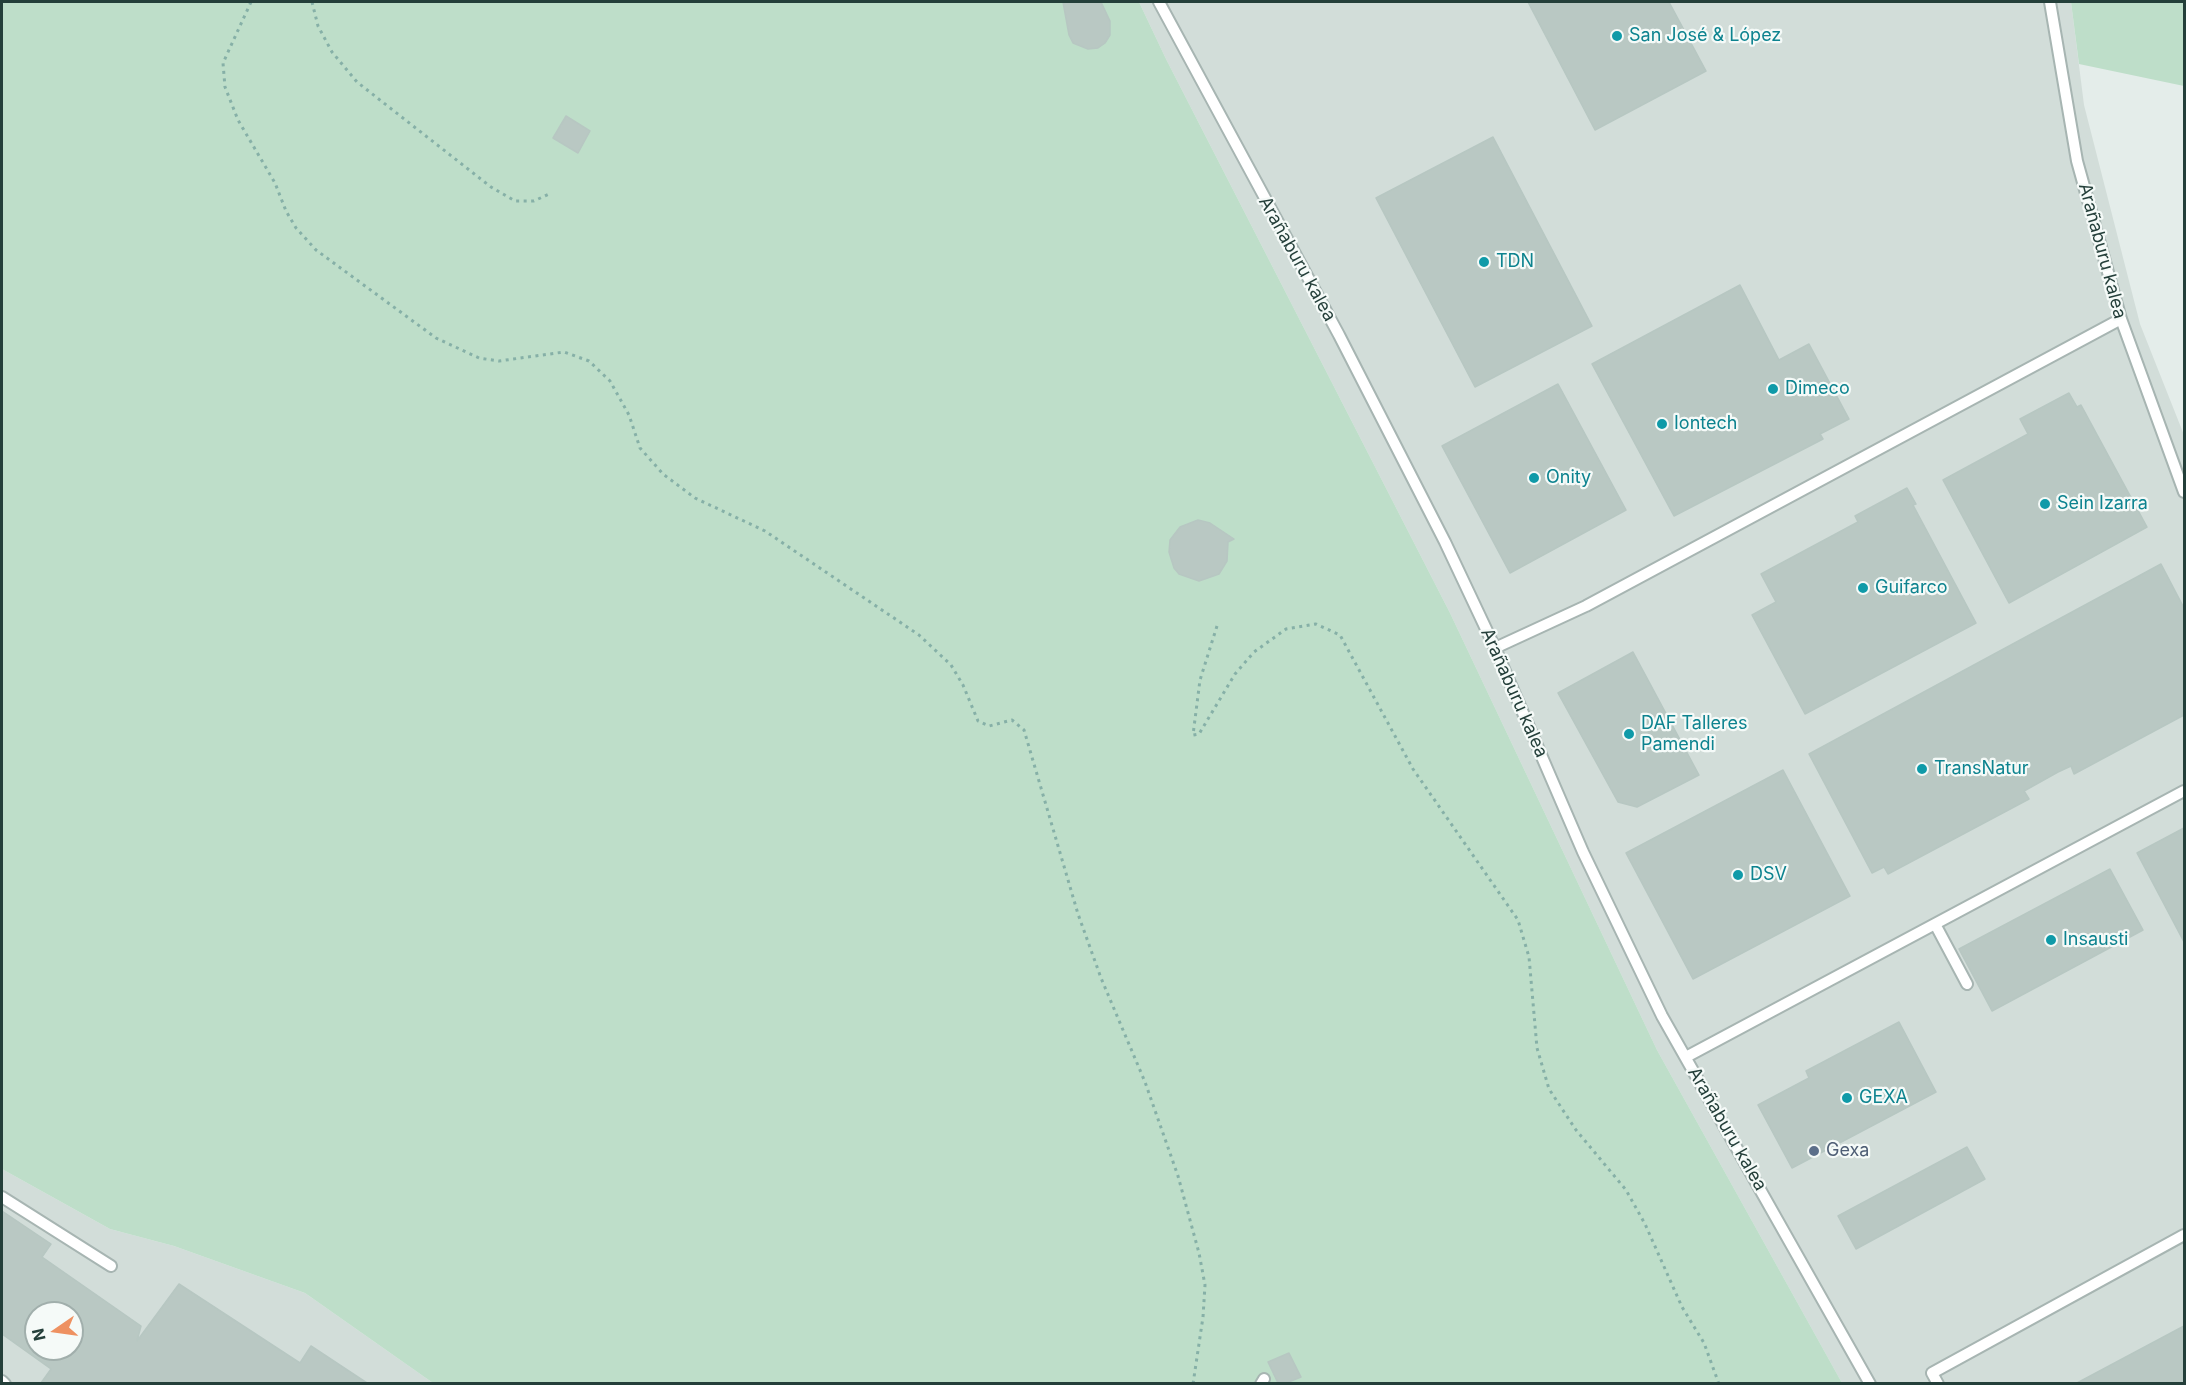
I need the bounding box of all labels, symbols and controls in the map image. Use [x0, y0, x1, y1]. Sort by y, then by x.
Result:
place label: San José & López [1629, 25, 1781, 47]
marker: San José & López [1610, 29, 1624, 43]
street label: Arañaburu kalea [2074, 181, 2130, 321]
street label: Arañaburu kalea [1254, 193, 1340, 325]
place label: TDN [1496, 251, 1534, 273]
marker: TDN [1477, 255, 1491, 269]
place label: Dimeco [1785, 378, 1850, 400]
marker: Dimeco [1766, 382, 1780, 396]
place label: Iontech [1674, 413, 1737, 435]
marker: Iontech [1655, 417, 1669, 431]
place label: Onity [1546, 467, 1591, 489]
marker: Onity [1527, 471, 1541, 485]
place label: Sein Izarra [2057, 493, 2148, 515]
marker: Sein Izarra [2038, 497, 2052, 511]
place label: Guifarco [1875, 577, 1947, 599]
marker: Guifarco [1856, 581, 1870, 595]
street label: Arañaburu kalea [1476, 625, 1552, 761]
place label: DAF Talleres Pamendi [1641, 713, 1748, 756]
marker: DAF Talleres Pamendi [1622, 727, 1636, 741]
place label: TransNatur [1934, 758, 2029, 780]
marker: TransNatur [1915, 762, 1929, 776]
place label: DSV [1750, 864, 1787, 886]
marker: DSV [1731, 868, 1745, 882]
place label: Insausti [2063, 929, 2128, 951]
marker: Insausti [2044, 933, 2058, 947]
street label: Arañaburu kalea [1683, 1063, 1771, 1195]
place label: GEXA [1859, 1087, 1908, 1109]
marker: GEXA [1840, 1091, 1854, 1105]
place label: Gexa [1826, 1140, 1869, 1162]
marker: Gexa [1807, 1144, 1821, 1158]
north arrow [24, 1301, 84, 1361]
text: N [27, 1326, 50, 1343]

